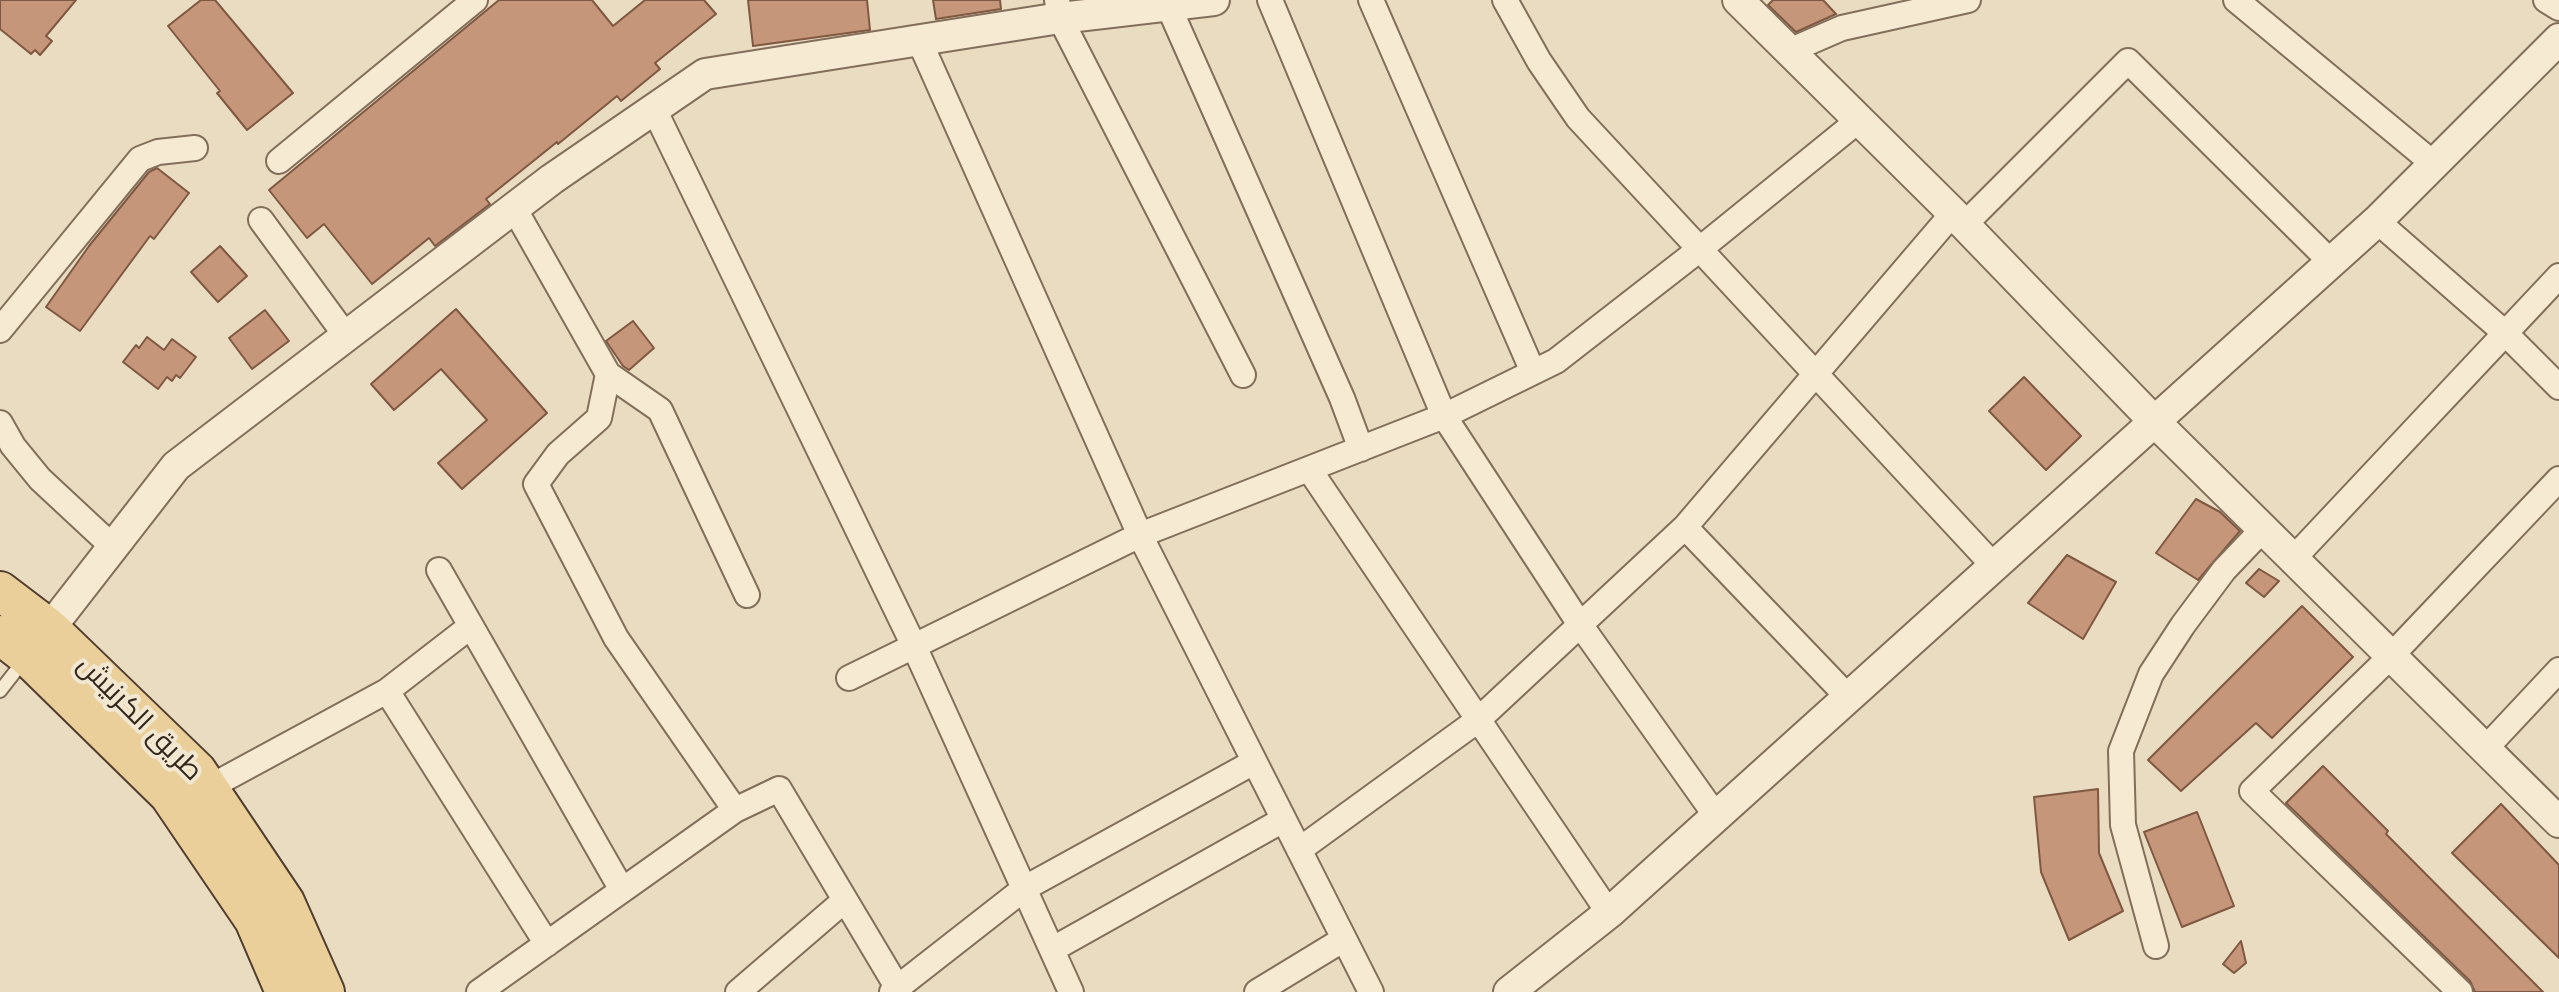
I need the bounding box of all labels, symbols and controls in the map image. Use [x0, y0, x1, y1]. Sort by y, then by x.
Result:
street label: طريق الكرنيش [70, 648, 210, 788]

